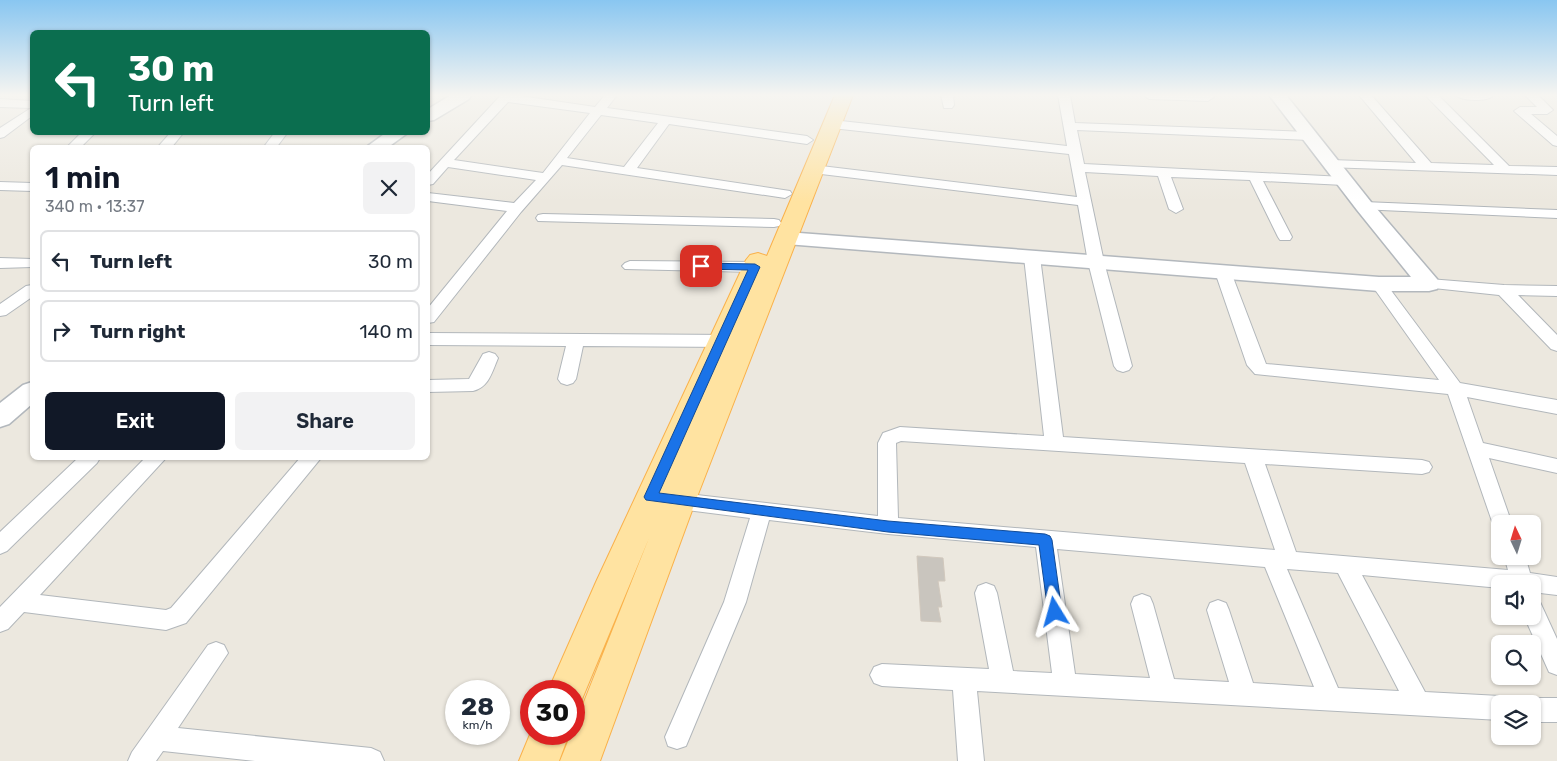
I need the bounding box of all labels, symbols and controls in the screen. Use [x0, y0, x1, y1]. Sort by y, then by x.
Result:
text: 30 m [128, 48, 214, 90]
icon: left [45, 50, 110, 115]
text: Turn left [128, 90, 214, 117]
text: 1 min [45, 160, 120, 196]
button: close [363, 162, 415, 214]
text: 340 m · 13:37 [45, 197, 144, 216]
pin [680, 245, 722, 287]
icon: left [47, 247, 75, 275]
text: Turn left [90, 250, 172, 273]
text: 30 m [368, 250, 413, 273]
icon: arrive [687, 252, 715, 280]
icon: right [47, 317, 75, 345]
text: Turn right [90, 320, 185, 343]
text: 140 m [359, 320, 413, 343]
button: Exit [45, 392, 225, 450]
button: Share [235, 392, 415, 450]
north arrow [1491, 515, 1541, 565]
map controls [1491, 515, 1541, 745]
button: sound [1491, 575, 1541, 625]
position arrow [1028, 585, 1080, 637]
button: search [1491, 635, 1541, 685]
speed limit sign: 30 [520, 680, 585, 745]
text: 28 [461, 692, 494, 721]
button: layers [1491, 695, 1541, 745]
text: km/h [463, 718, 492, 732]

